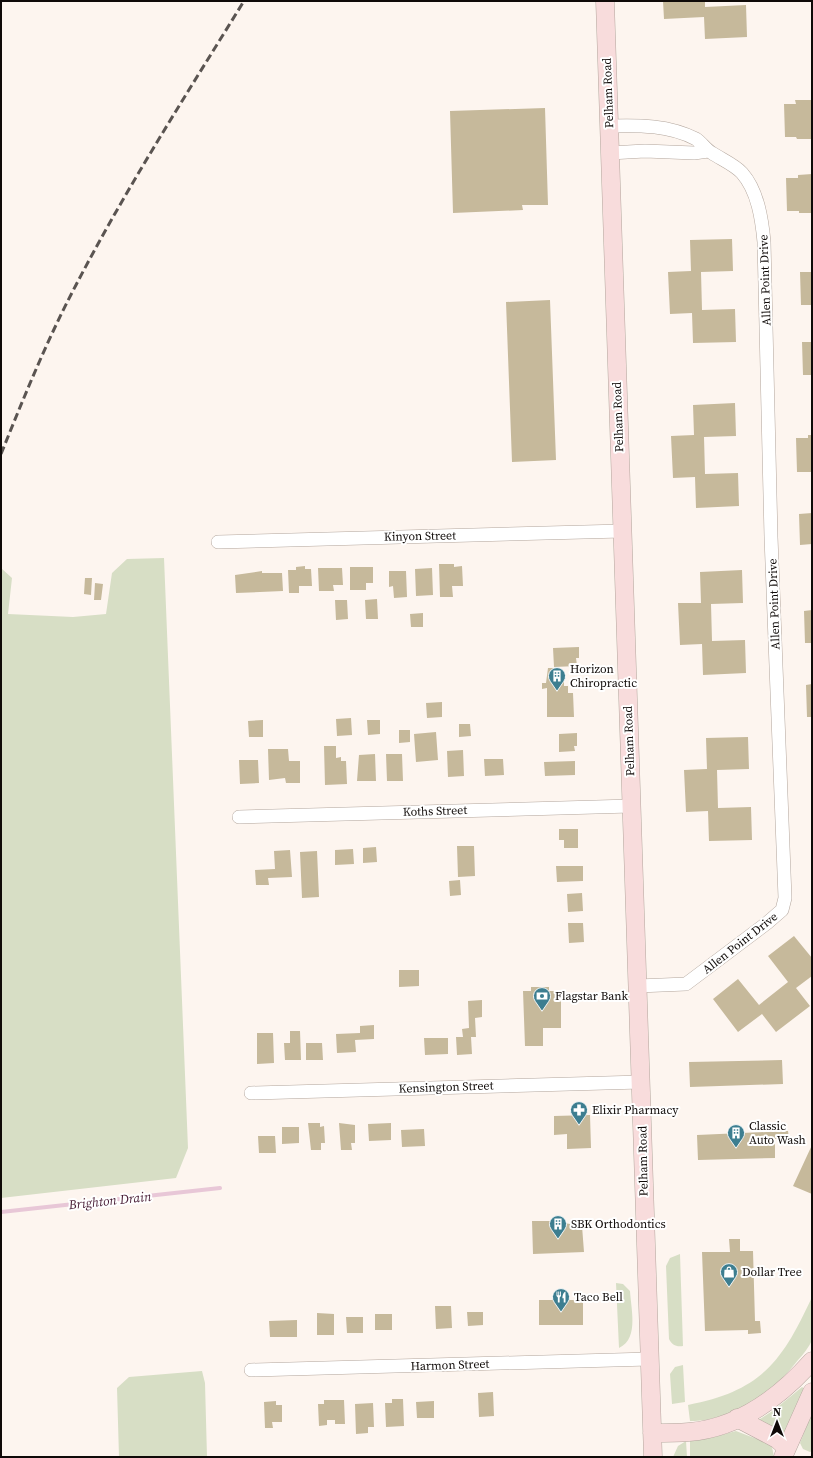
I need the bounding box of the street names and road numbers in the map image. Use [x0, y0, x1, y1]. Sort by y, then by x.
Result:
street label: Pelham Road [599, 57, 617, 128]
street label: Allen Point Drive [755, 234, 775, 326]
street label: Pelham Road [609, 381, 627, 452]
street label: Kinyon Street [384, 527, 456, 545]
street label: Allen Point Drive [764, 558, 784, 650]
street label: Pelham Road [620, 705, 638, 776]
street label: Koths Street [403, 802, 468, 820]
street label: Allen Point Drive [699, 909, 781, 977]
street label: Kensington Street [398, 1077, 494, 1097]
street label: Pelham Road [634, 1125, 652, 1196]
street label: Harmon Street [410, 1356, 490, 1374]

